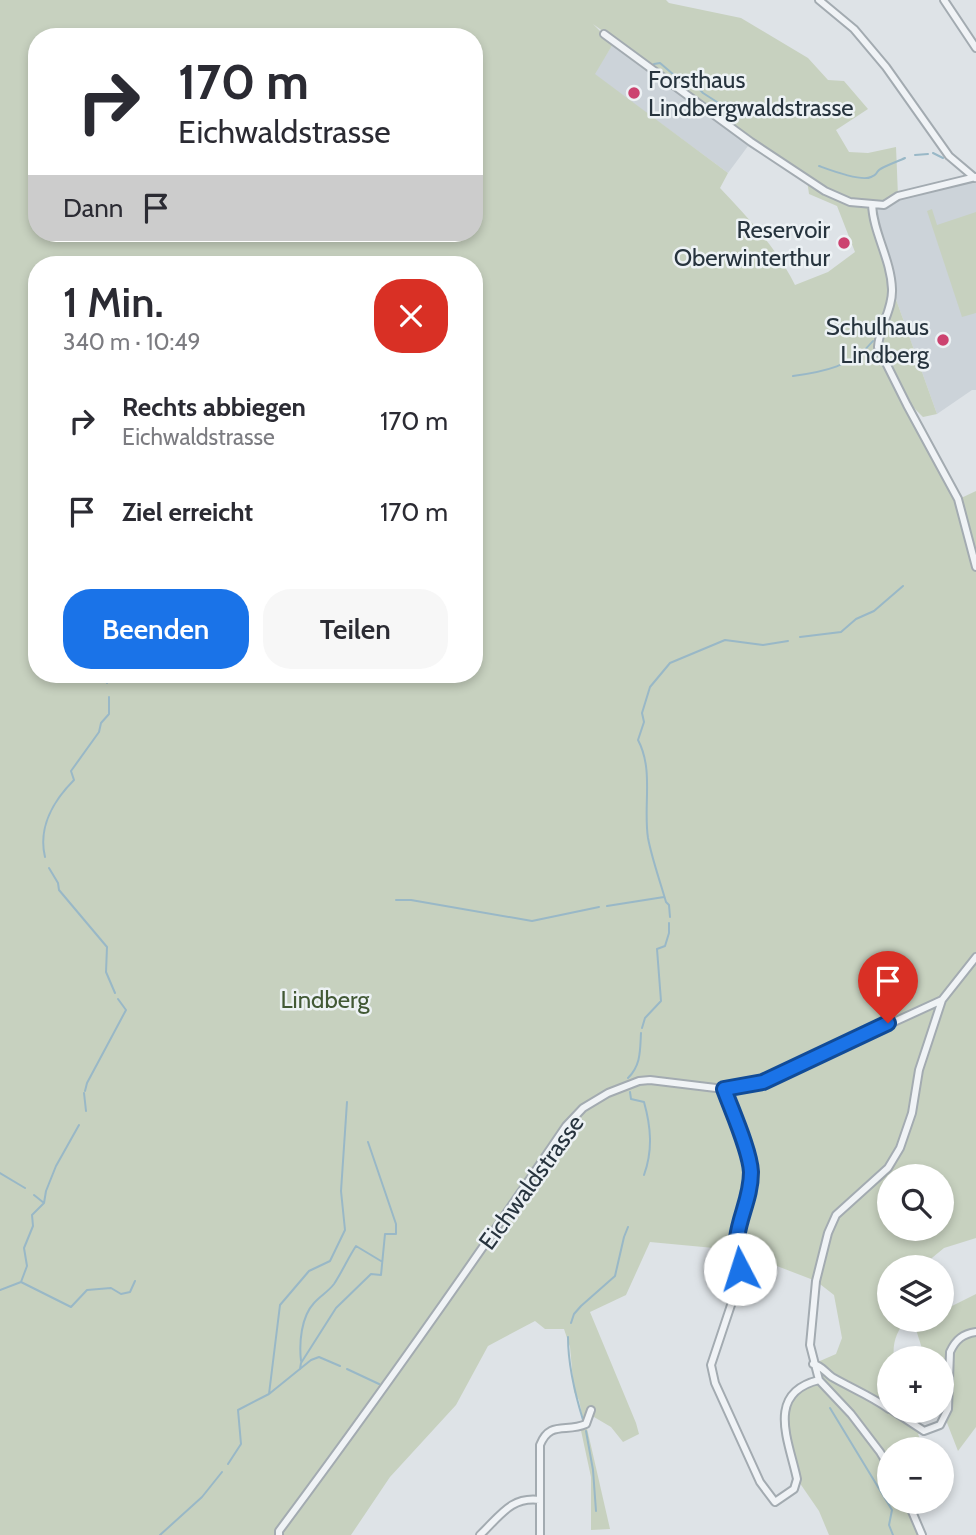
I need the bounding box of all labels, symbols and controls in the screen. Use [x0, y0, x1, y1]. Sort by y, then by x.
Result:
text: 170 m [178, 52, 309, 111]
icon: right [63, 56, 154, 147]
place label: Forsthaus Lindbergwaldstrasse [648, 65, 854, 122]
marker: Forsthaus Lindbergwaldstrasse [626, 85, 642, 101]
text: Eichwaldstrasse [178, 112, 391, 151]
icon: arrive [137, 189, 175, 227]
text: Dann [63, 192, 123, 224]
place label: Reservoir Oberwinterthur [674, 215, 830, 272]
marker: Reservoir Oberwinterthur [836, 235, 852, 251]
text: 1 Min. [63, 276, 164, 328]
button: close [374, 279, 448, 353]
place label: Schulhaus Lindberg [826, 312, 930, 369]
text: 340 m · 10:49 [63, 328, 201, 356]
marker: Schulhaus Lindberg [935, 332, 951, 348]
text: Rechts abbiegen [122, 391, 306, 423]
icon: right [63, 402, 101, 440]
text: 170 m [380, 405, 448, 437]
text: Eichwaldstrasse [122, 423, 275, 451]
icon: arrive [63, 493, 101, 531]
text: Ziel erreicht [122, 496, 253, 528]
text: 170 m [380, 496, 448, 528]
button: Beenden [63, 589, 249, 669]
button: Teilen [263, 589, 448, 669]
pin [858, 951, 918, 1023]
icon: arrive [869, 962, 907, 1000]
park label: Lindberg [281, 985, 370, 1014]
street label: Eichwaldstrasse [472, 1109, 590, 1255]
map controls [877, 1164, 954, 1514]
button: search [877, 1164, 954, 1241]
position arrow [703, 1232, 777, 1306]
button: layers [877, 1255, 954, 1332]
button: + [877, 1346, 954, 1423]
button: − [877, 1437, 954, 1514]

